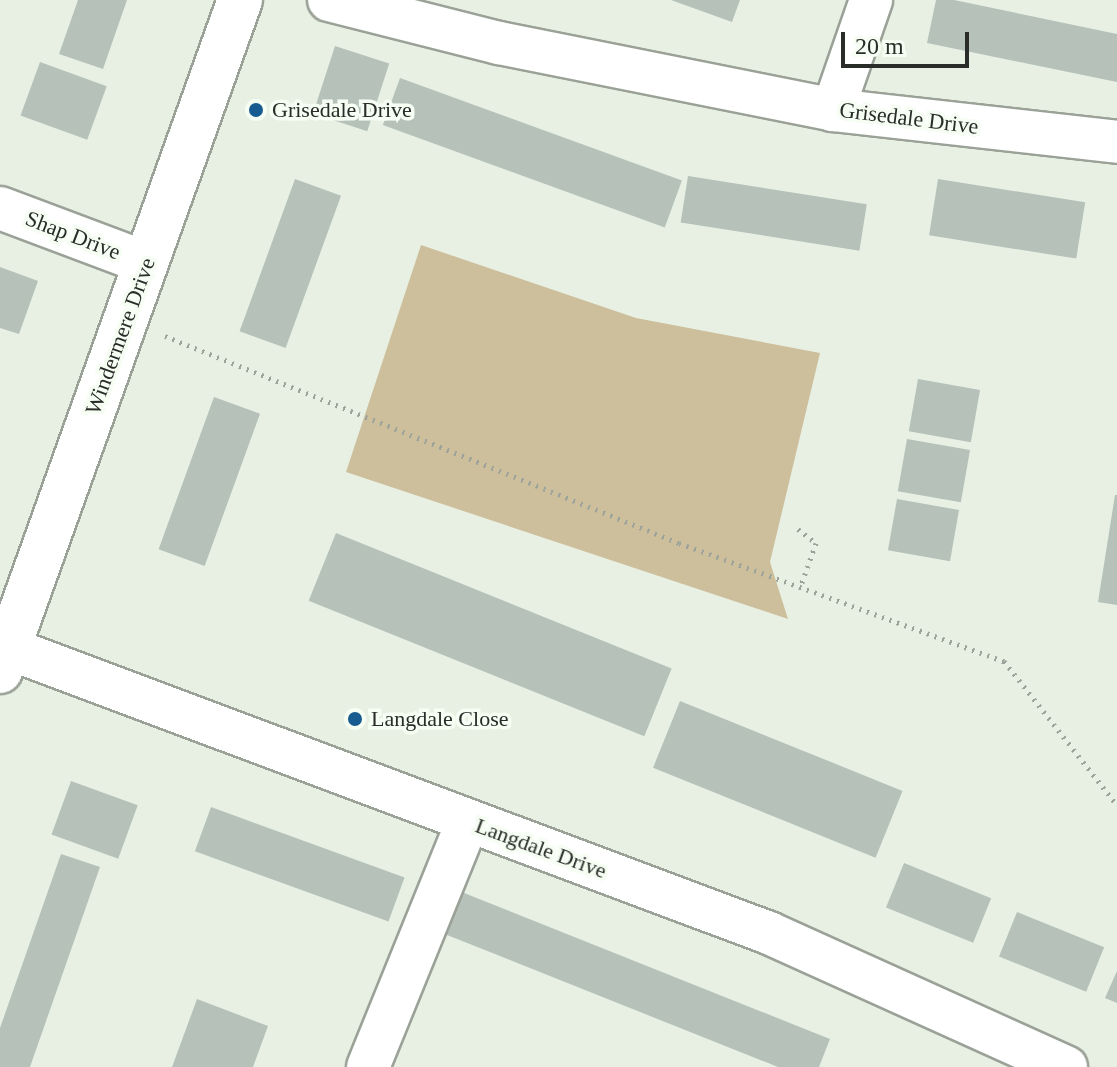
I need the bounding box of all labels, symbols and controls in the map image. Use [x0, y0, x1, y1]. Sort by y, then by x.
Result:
scale bar [845, 16, 973, 66]
text: 20 m [855, 33, 904, 59]
street label: Grisedale Drive [838, 96, 980, 140]
place label: Grisedale Drive [272, 97, 412, 123]
marker: Grisedale Drive [247, 101, 265, 119]
street label: Shap Drive [22, 205, 124, 265]
street label: Windermere Drive [79, 254, 161, 418]
place label: Langdale Close [371, 706, 508, 732]
marker: Langdale Close [346, 710, 364, 728]
street label: Langdale Drive [472, 812, 610, 884]

